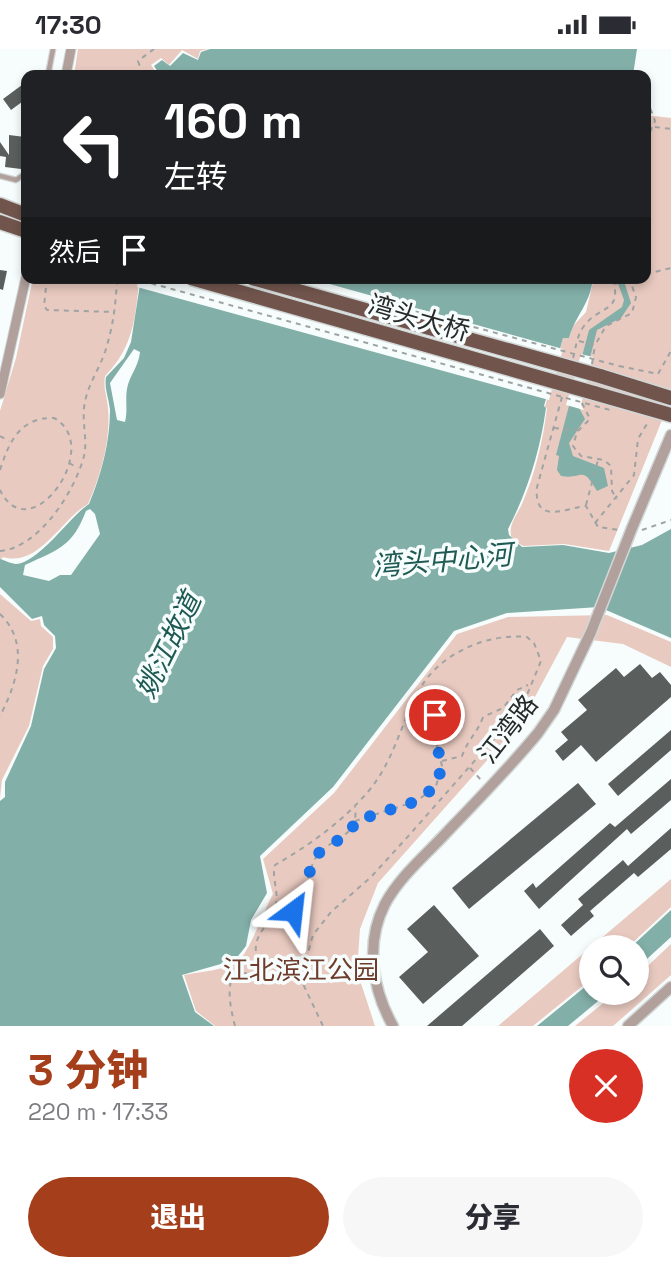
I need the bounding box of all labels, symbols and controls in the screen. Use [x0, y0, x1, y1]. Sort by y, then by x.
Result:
text: 17:30 [35, 8, 102, 42]
text: 160 m [164, 90, 302, 152]
icon: left [49, 98, 140, 189]
text: 左转 [164, 157, 228, 197]
icon: arrive [115, 231, 153, 269]
text: 然后 [49, 235, 101, 269]
street label: 湾头大桥 [364, 287, 474, 349]
water label: 湾头中心河 [371, 536, 518, 584]
water label: 姚江故道 [127, 583, 210, 703]
pin [405, 685, 465, 745]
street label: 江湾路 [471, 688, 545, 770]
icon: arrive [416, 696, 454, 734]
position arrow [256, 874, 330, 948]
map controls [579, 935, 649, 1005]
button: search [579, 935, 649, 1005]
park label: 江北滨江公园 [223, 953, 379, 987]
text: 3 分钟 [28, 1044, 148, 1097]
button: close [569, 1049, 643, 1123]
text: 220 m · 17:33 [28, 1097, 168, 1127]
button: 退出 [28, 1177, 329, 1257]
button: 分享 [343, 1177, 643, 1257]

